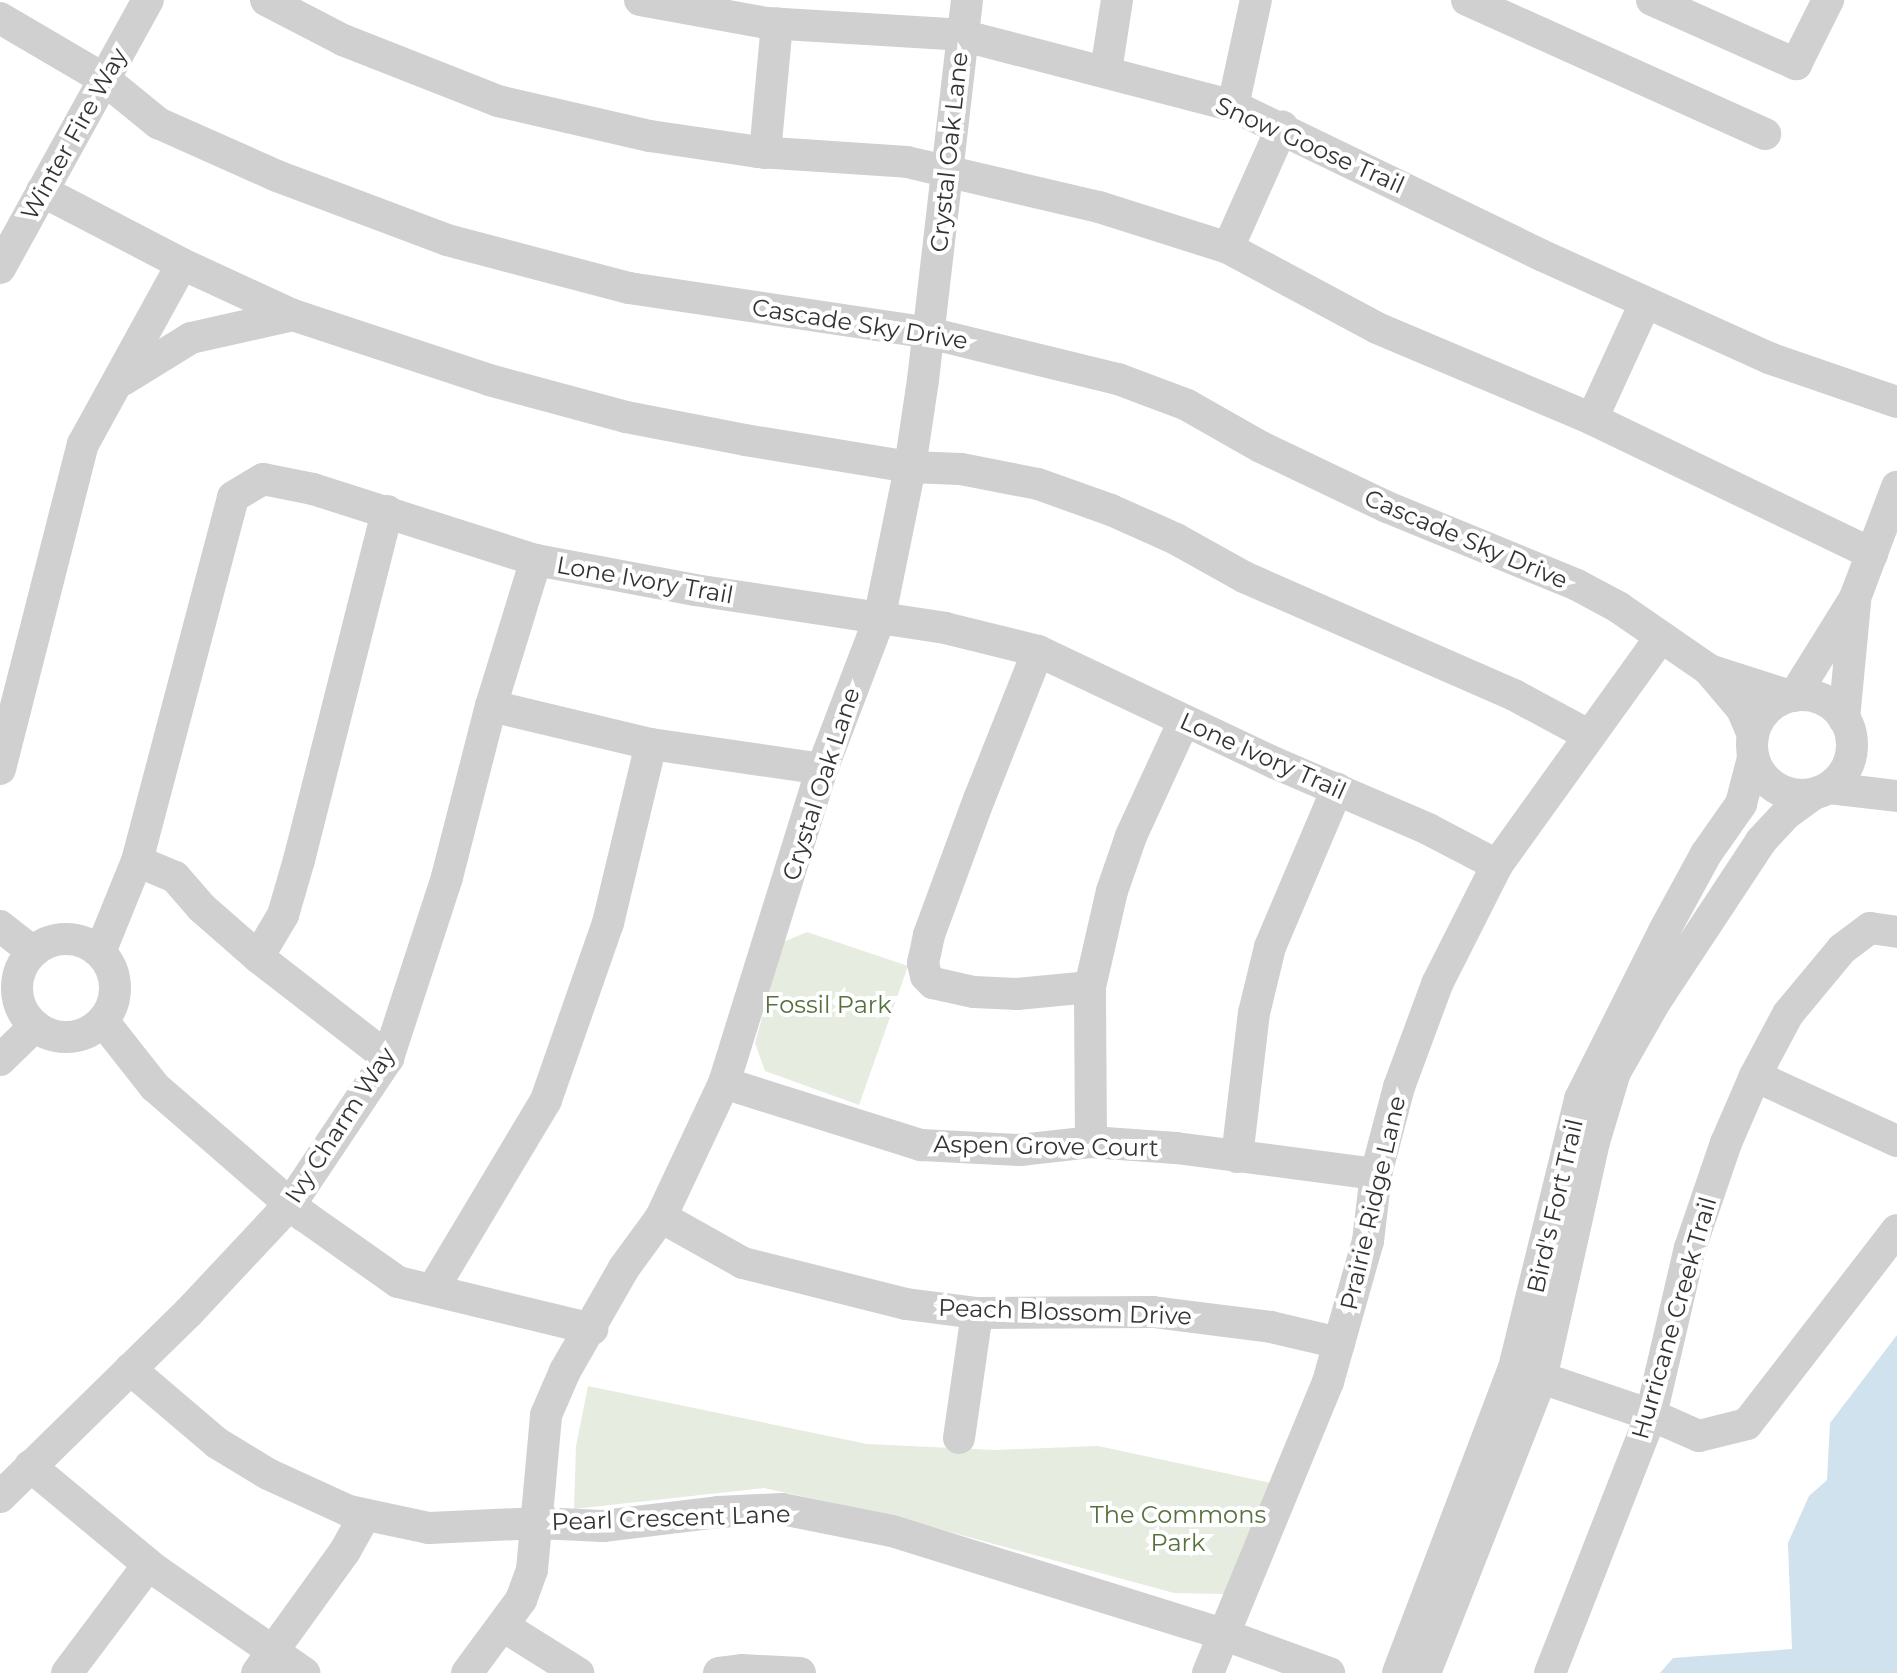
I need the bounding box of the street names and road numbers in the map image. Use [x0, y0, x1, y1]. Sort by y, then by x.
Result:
street label: Winter Fire Way [15, 43, 133, 225]
street label: Crystal Oak Lane [924, 50, 974, 254]
street label: Snow Goose Trail [1211, 90, 1409, 200]
street label: Cascade Sky Drive [750, 293, 970, 355]
street label: Cascade Sky Drive [1360, 483, 1572, 595]
street label: Lone Ivory Trail [554, 550, 736, 610]
street label: Crystal Oak Lane [776, 684, 866, 884]
street label: Lone Ivory Trail [1175, 706, 1351, 806]
street label: Ivy Charm Way [279, 1042, 401, 1208]
street label: Prairie Ridge Lane [1334, 1093, 1412, 1313]
street label: Bird's Fort Trail [1521, 1116, 1589, 1296]
street label: Aspen Grove Court [933, 1130, 1159, 1162]
street label: Hurricane Creek Trail [1626, 1193, 1722, 1443]
street label: Peach Blossom Drive [938, 1293, 1192, 1331]
street label: Pearl Crescent Lane [551, 1499, 791, 1537]

